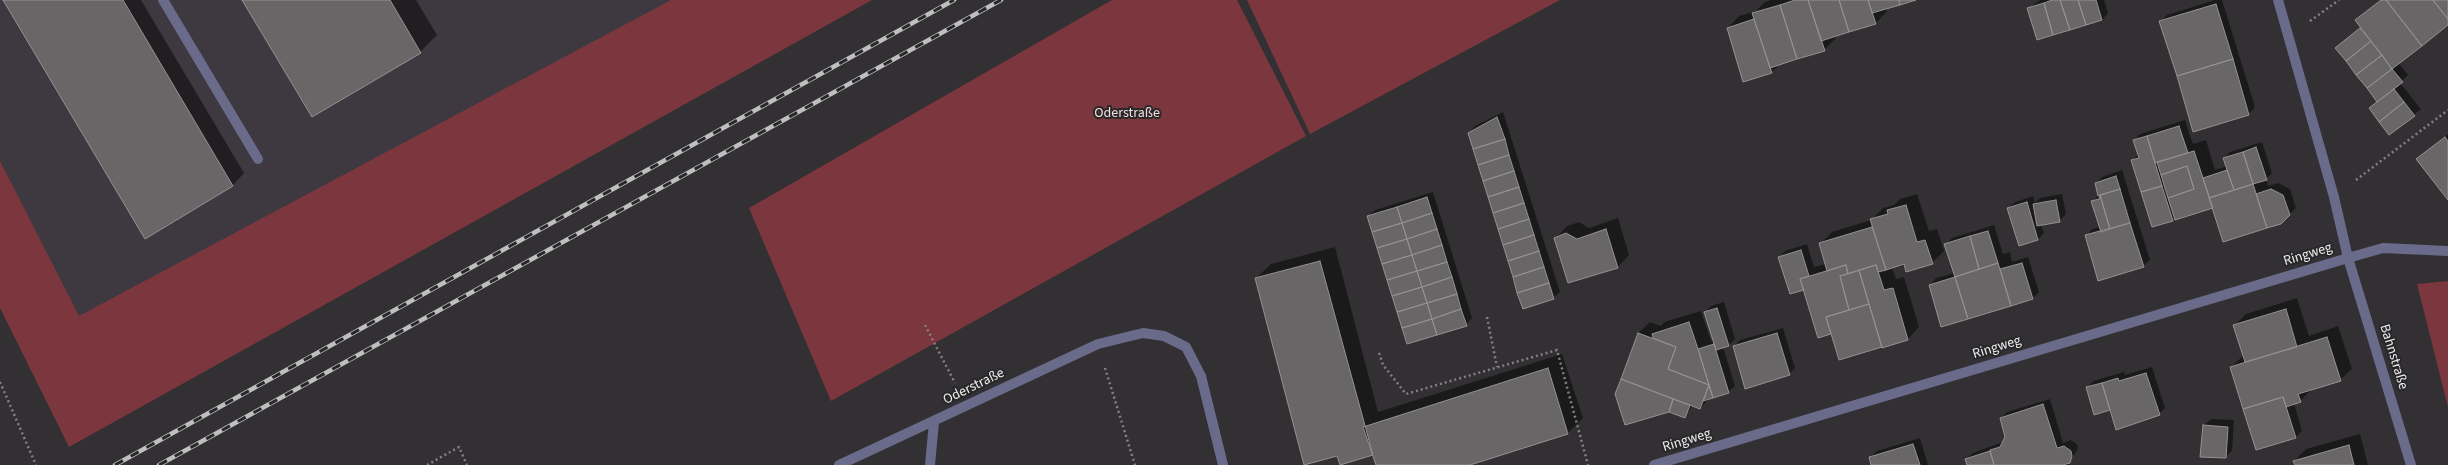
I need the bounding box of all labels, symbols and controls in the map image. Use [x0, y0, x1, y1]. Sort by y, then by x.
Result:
park label: Oderstraße [1094, 106, 1160, 122]
street label: Ringweg [2282, 240, 2334, 270]
street label: Bahnstraße [2375, 322, 2411, 392]
street label: Ringweg [1971, 333, 2023, 363]
street label: Oderstraße [941, 365, 1007, 409]
street label: Ringweg [1661, 426, 1713, 456]

